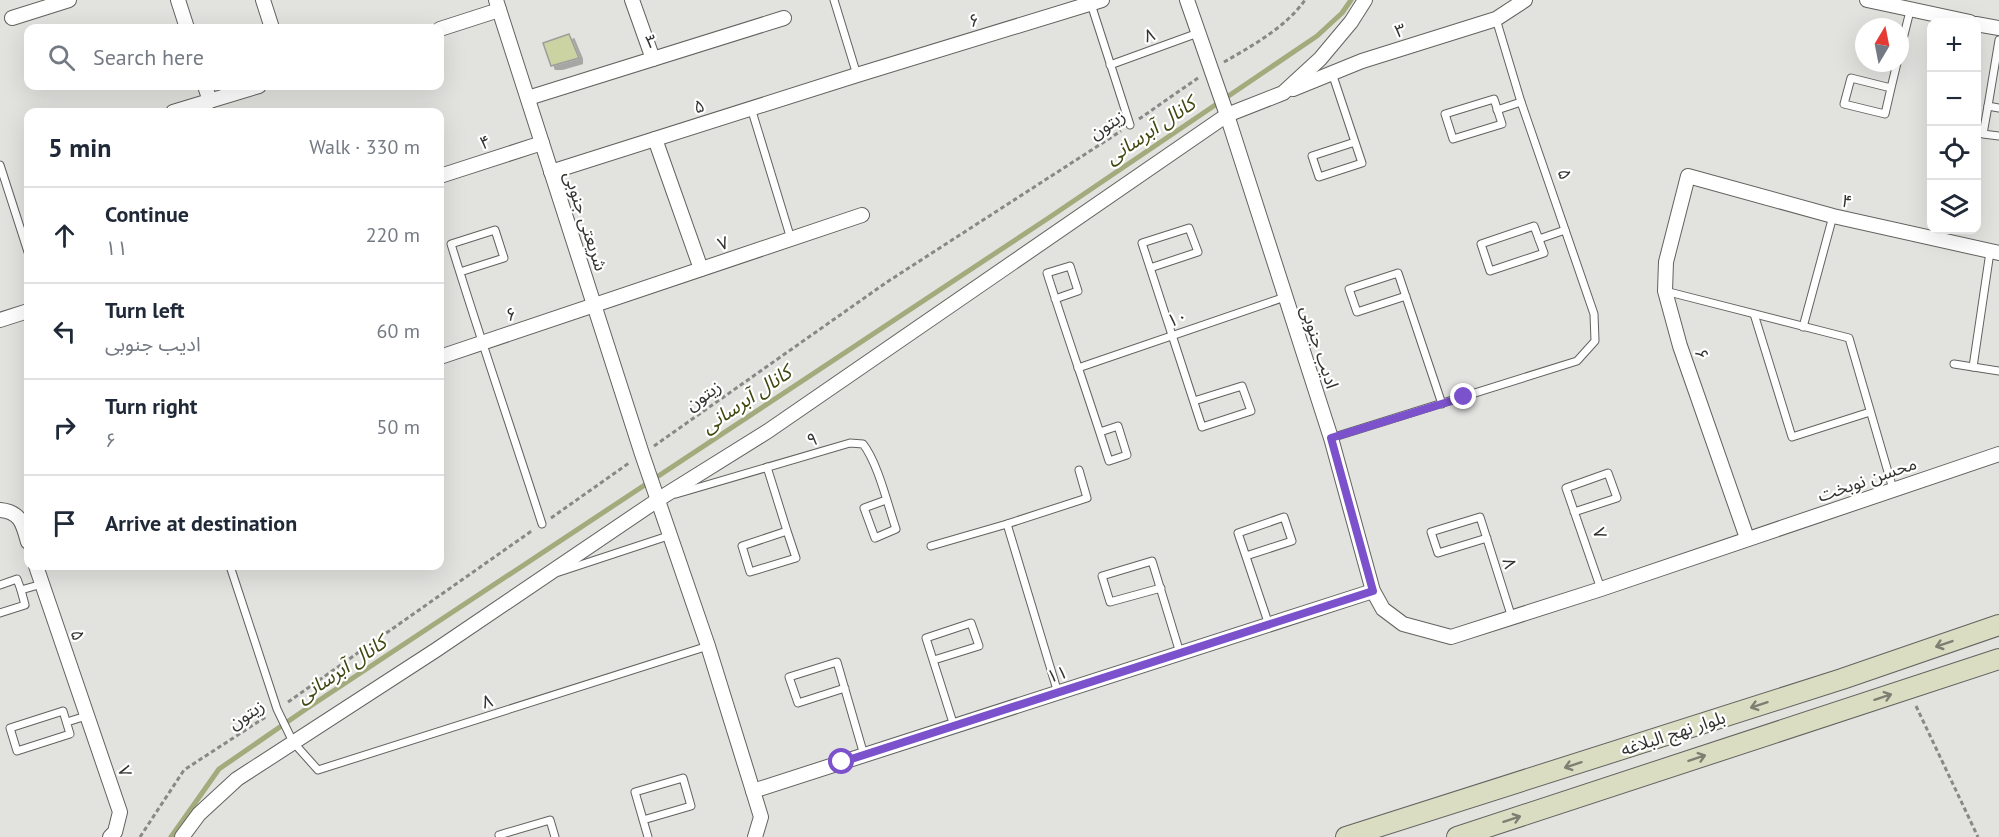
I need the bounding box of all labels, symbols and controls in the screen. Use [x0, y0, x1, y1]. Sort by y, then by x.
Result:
street label: ۶ [966, 7, 982, 33]
street label: ۳ [1392, 17, 1408, 43]
north arrow [1855, 18, 1909, 72]
map controls [1927, 18, 1981, 234]
button: + [1927, 18, 1981, 72]
street label: ۸ [1140, 22, 1158, 48]
search box [24, 24, 444, 90]
street label: ۳ [643, 28, 659, 54]
icon: search [45, 41, 78, 74]
text: Search here [93, 43, 204, 71]
button: − [1927, 72, 1981, 126]
water label: کانال آبرسانی [1100, 88, 1203, 170]
street label: ۵ [691, 93, 707, 119]
street label: زیتون [1084, 104, 1130, 144]
button: locate [1927, 126, 1981, 180]
street label: ۴ [477, 129, 493, 155]
text: 5 min [48, 131, 111, 164]
text: Walk · 330 m [309, 134, 420, 160]
street label: ۵ [1552, 165, 1578, 183]
street label: شریعتی جنوبی [559, 168, 613, 274]
button: layers [1927, 180, 1981, 234]
street label: ۴ [1839, 189, 1855, 213]
text: Continue [105, 200, 189, 228]
icon: ahead [48, 219, 81, 252]
text: 220 m [366, 222, 420, 248]
street label: ۷ [714, 230, 732, 256]
text: ۱۱ [105, 235, 128, 261]
text: Turn left [105, 296, 185, 324]
street label: ۶ [502, 301, 520, 327]
street label: ادیب جنوبی [1296, 303, 1344, 391]
street label: ۱۰ [1164, 304, 1190, 332]
icon: left [48, 315, 81, 348]
text: 60 m [377, 318, 420, 344]
text: ادیب جنوبی [105, 331, 201, 357]
street label: ۶ [1689, 345, 1715, 363]
water label: کانال آبرسانی [696, 357, 799, 439]
street label: زیتون [680, 374, 726, 416]
route end [1450, 383, 1476, 409]
text: Turn right [105, 392, 197, 420]
icon: right [48, 411, 81, 444]
text: 50 m [377, 414, 420, 440]
text: ۶ [105, 427, 116, 453]
street label: ۹ [804, 427, 820, 451]
street label: محسن نوبخت [1814, 451, 1920, 507]
icon: arrive [48, 507, 81, 540]
text: Arrive at destination [105, 509, 297, 537]
street label: ۷ [1587, 524, 1613, 542]
street label: ۸ [1497, 555, 1523, 571]
street label: ۵ [65, 626, 91, 644]
water label: کانال آبرسانی [291, 627, 394, 709]
one-way arrow [1935, 639, 1954, 650]
street label: ۱۱ [1044, 660, 1070, 688]
street label: ۸ [479, 688, 495, 714]
one-way arrow [1873, 691, 1892, 702]
street label: زیتون [223, 694, 269, 734]
one-way arrow [1750, 701, 1769, 712]
street label: بلوار نهج البلاغه [1618, 705, 1729, 763]
route start [828, 748, 854, 774]
one-way arrow [1687, 752, 1706, 763]
one-way arrow [1564, 760, 1583, 771]
street label: ۷ [112, 762, 138, 780]
one-way arrow [1502, 812, 1521, 823]

